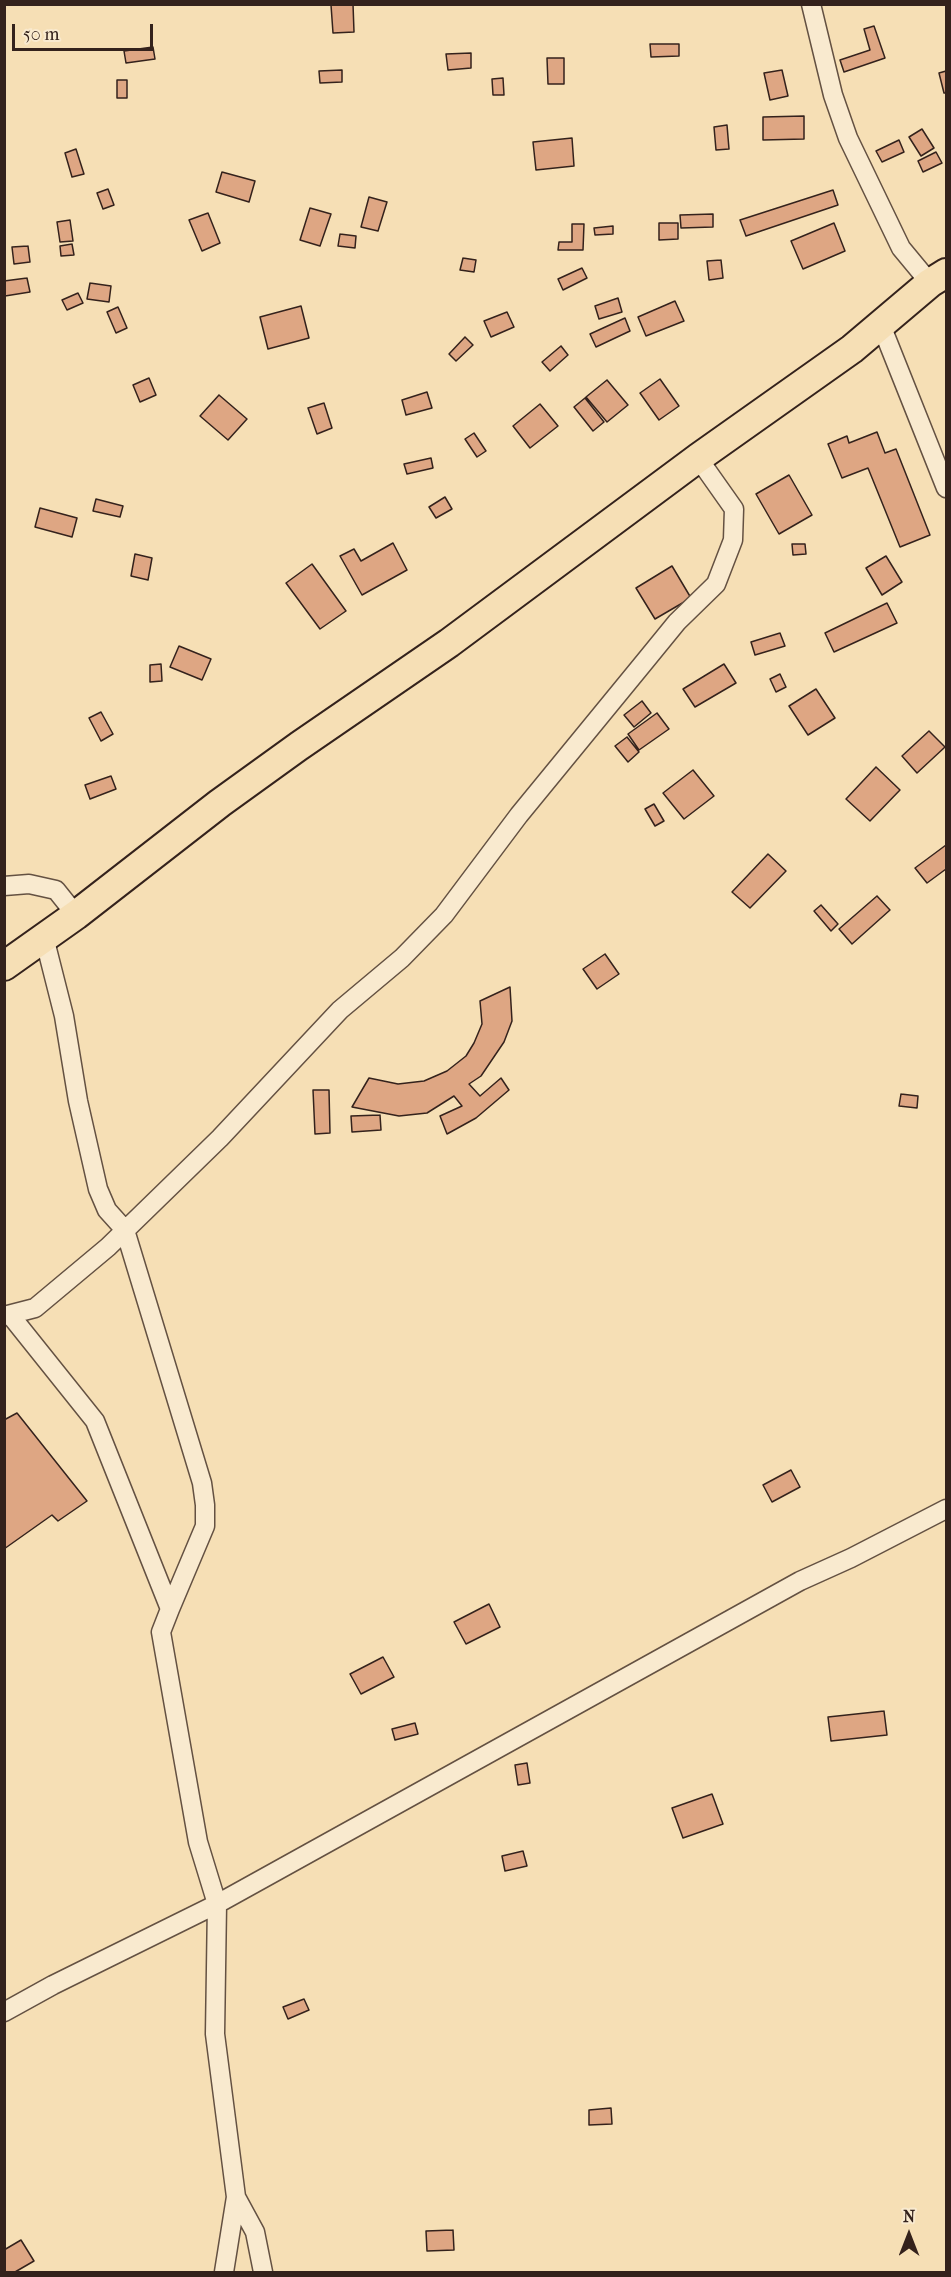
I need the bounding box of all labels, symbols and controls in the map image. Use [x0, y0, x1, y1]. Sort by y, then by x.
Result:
scale bar [15, 12, 156, 50]
text: 50 m [23, 24, 59, 45]
north arrow [879, 2205, 939, 2265]
text: N [903, 2207, 915, 2226]

